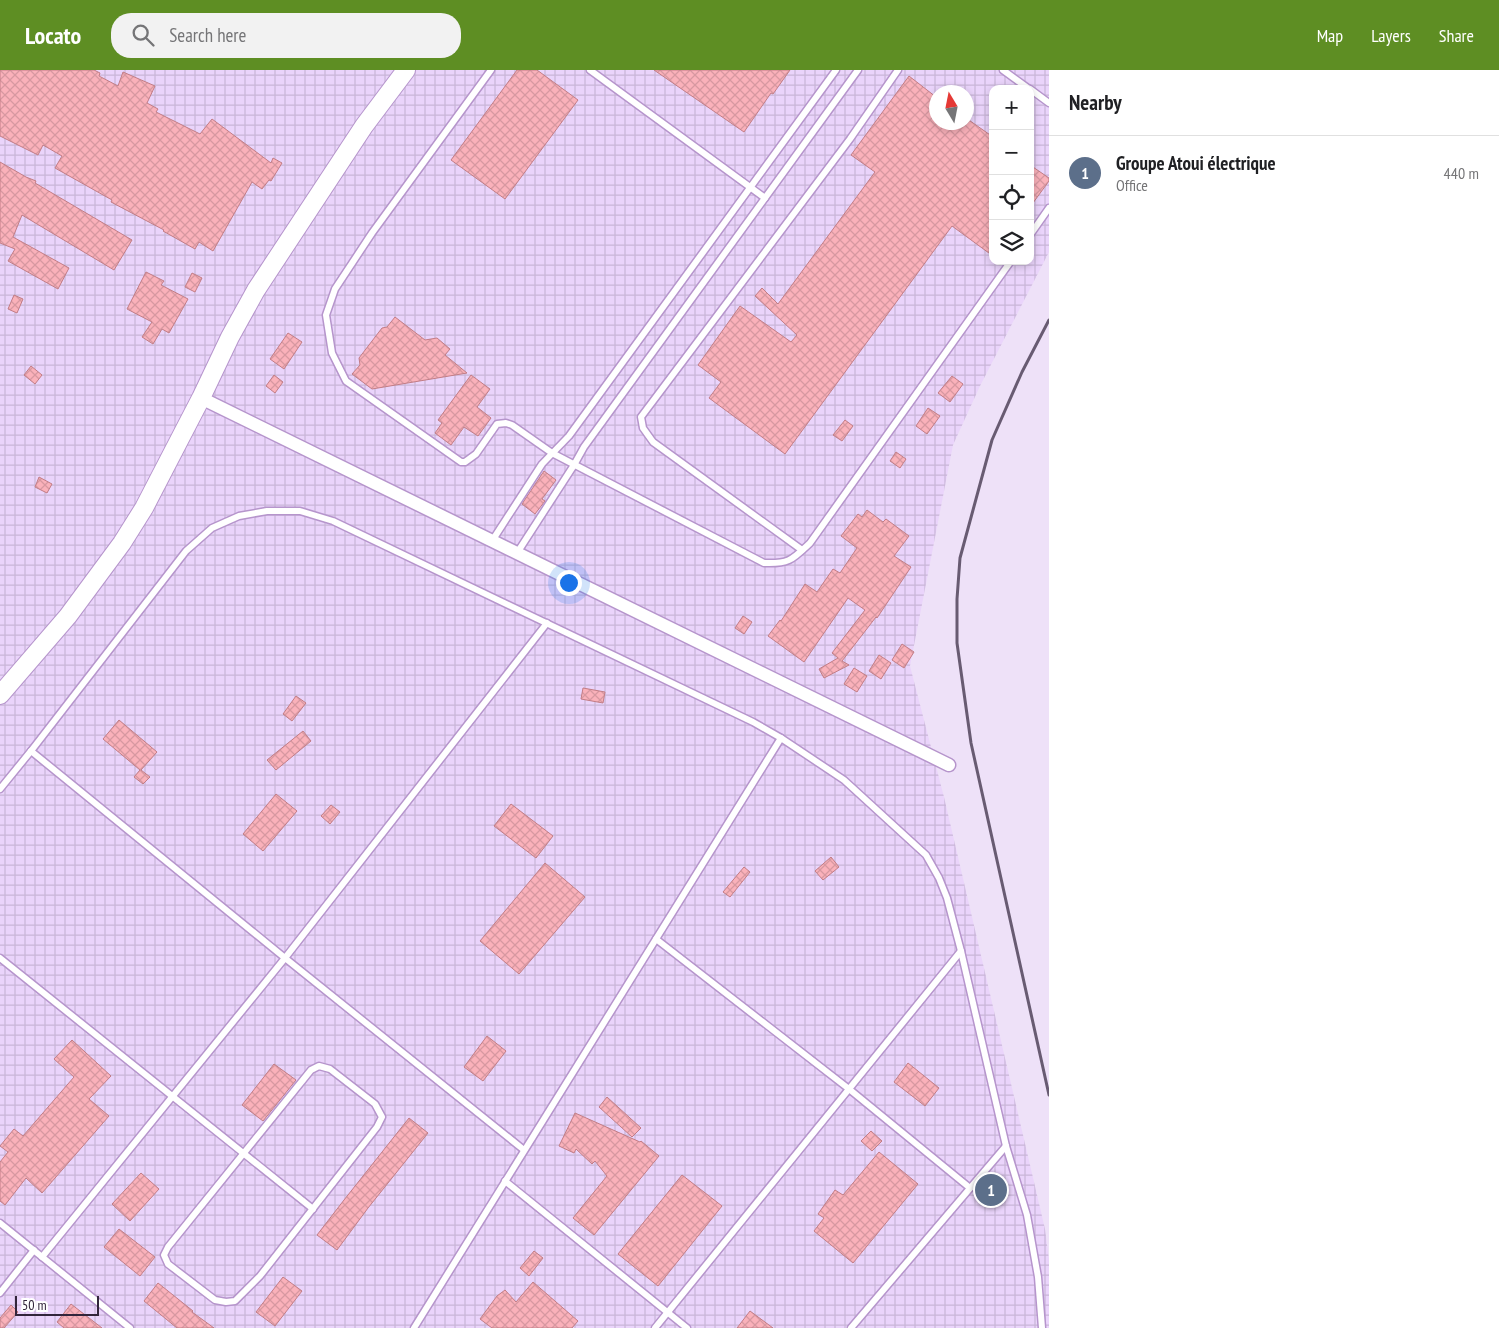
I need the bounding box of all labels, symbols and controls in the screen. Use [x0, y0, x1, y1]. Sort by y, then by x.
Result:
search box [111, 13, 461, 58]
text: Locato [25, 20, 81, 51]
icon: search [129, 21, 157, 49]
text: Search here [169, 23, 246, 47]
text: Map [1317, 24, 1343, 47]
text: Layers [1371, 24, 1411, 47]
text: Share [1439, 24, 1474, 47]
north arrow [929, 85, 974, 130]
map controls [989, 85, 1034, 265]
button: + [989, 85, 1034, 130]
text: Nearby [1069, 89, 1122, 116]
button: − [989, 130, 1034, 175]
text: Groupe Atoui électrique [1116, 151, 1276, 175]
text: 1 [1081, 163, 1089, 183]
text: 440 m [1444, 163, 1479, 183]
button: locate [989, 175, 1034, 220]
text: Office [1116, 175, 1148, 195]
button: layers [989, 220, 1034, 265]
your location [556, 570, 582, 596]
pin: 1 [975, 1171, 1007, 1209]
scale bar [15, 1293, 99, 1316]
text: 50 m [22, 1296, 47, 1314]

